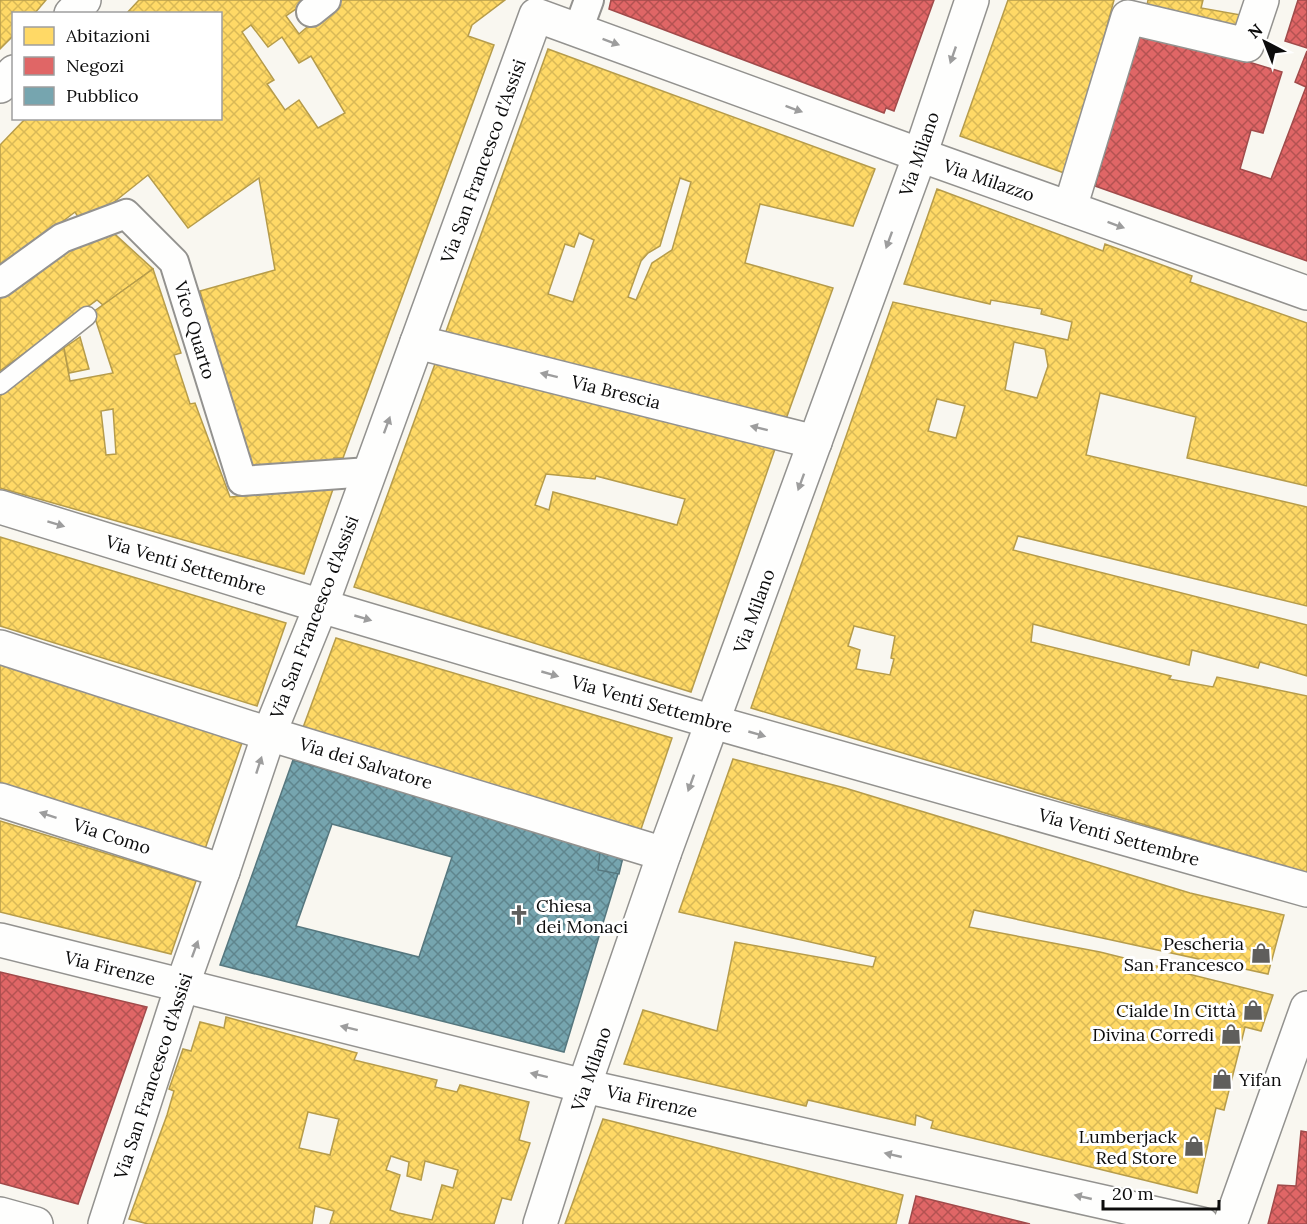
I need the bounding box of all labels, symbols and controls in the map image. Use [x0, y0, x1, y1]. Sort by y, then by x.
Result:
legend [12, 12, 222, 120]
north arrow [1235, 12, 1295, 72]
text: N [1244, 19, 1266, 42]
text: Abitazioni [65, 24, 150, 47]
one-way arrow [602, 38, 620, 47]
one-way arrow [948, 46, 958, 64]
text: Negozi [66, 54, 124, 77]
street label: Via San Francesco d'Assisi [435, 56, 531, 267]
text: Pubblico [66, 84, 139, 107]
one-way arrow [785, 105, 803, 115]
street label: Via Milano [894, 109, 944, 200]
street label: Via Milazzo [939, 153, 1038, 206]
one-way arrow [1107, 220, 1125, 230]
one-way arrow [884, 231, 894, 249]
street label: Vico Quarto [169, 277, 221, 382]
one-way arrow [540, 370, 558, 380]
street label: Via Brescia [568, 370, 663, 414]
one-way arrow [382, 416, 392, 434]
one-way arrow [749, 423, 768, 433]
one-way arrow [795, 473, 805, 491]
street label: Via San Francesco d'Assisi [264, 512, 363, 723]
one-way arrow [47, 520, 65, 530]
street label: Via Venti Settembre [102, 529, 269, 600]
street label: Via Milano [728, 566, 780, 657]
one-way arrow [354, 614, 372, 623]
one-way arrow [541, 670, 559, 679]
street label: Via Venti Settembre [568, 670, 735, 738]
one-way arrow [748, 730, 766, 739]
street label: Via dei Salvatore [296, 732, 436, 794]
one-way arrow [255, 756, 264, 774]
one-way arrow [685, 775, 695, 793]
street label: Via Venti Settembre [1035, 803, 1202, 871]
one-way arrow [39, 810, 57, 820]
street label: Via Como [69, 812, 154, 859]
place label: Chiesa dei Monaci [536, 894, 628, 938]
church icon: Chiesa dei Monaci [507, 903, 531, 927]
place label: Pescheria San Francesco [1124, 932, 1244, 976]
one-way arrow [191, 940, 201, 958]
shop icon: Pescheria San Francesco [1249, 941, 1273, 965]
street label: Via Firenze [61, 945, 158, 990]
street label: Via San Francesco d'Assisi [108, 970, 197, 1183]
shop icon: Cialde In Città [1241, 998, 1265, 1022]
place label: Cialde In Città [1116, 999, 1236, 1022]
one-way arrow [340, 1022, 359, 1032]
shop icon: Divina Corredi [1219, 1022, 1243, 1046]
place label: Divina Corredi [1092, 1023, 1214, 1046]
street label: Via Milano [566, 1024, 616, 1115]
shop icon: Yifan [1210, 1067, 1234, 1091]
place label: Yifan [1238, 1068, 1282, 1091]
one-way arrow [529, 1069, 548, 1079]
street label: Via Firenze [603, 1079, 700, 1123]
place label: Lumberjack Red Store [1079, 1125, 1177, 1169]
shop icon: Lumberjack Red Store [1182, 1134, 1206, 1158]
one-way arrow [883, 1150, 902, 1159]
scale bar [1103, 1173, 1218, 1211]
text: 20 m [1112, 1182, 1154, 1205]
one-way arrow [1074, 1192, 1092, 1202]

